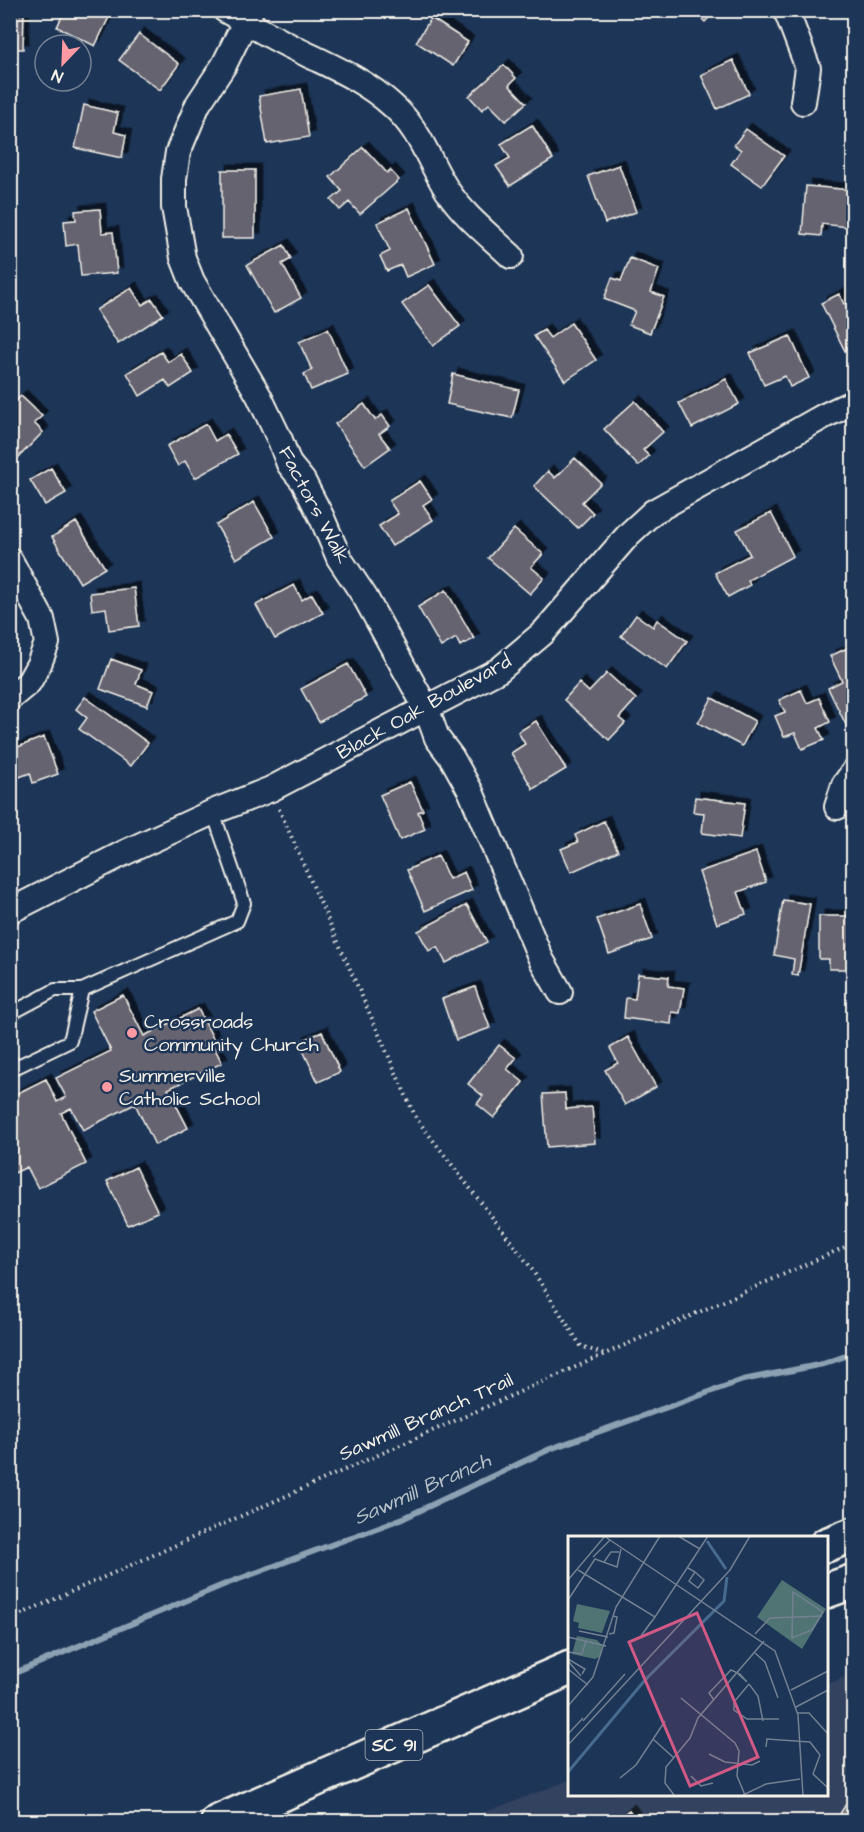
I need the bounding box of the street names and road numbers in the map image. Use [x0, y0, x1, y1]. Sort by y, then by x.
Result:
street label: Factors Walk [271, 441, 357, 569]
street label: Black Oak Boulevard [332, 647, 516, 767]
street label: Sawmill Branch Trail [334, 1366, 518, 1468]
road number: SC 91 [366, 1730, 422, 1760]

